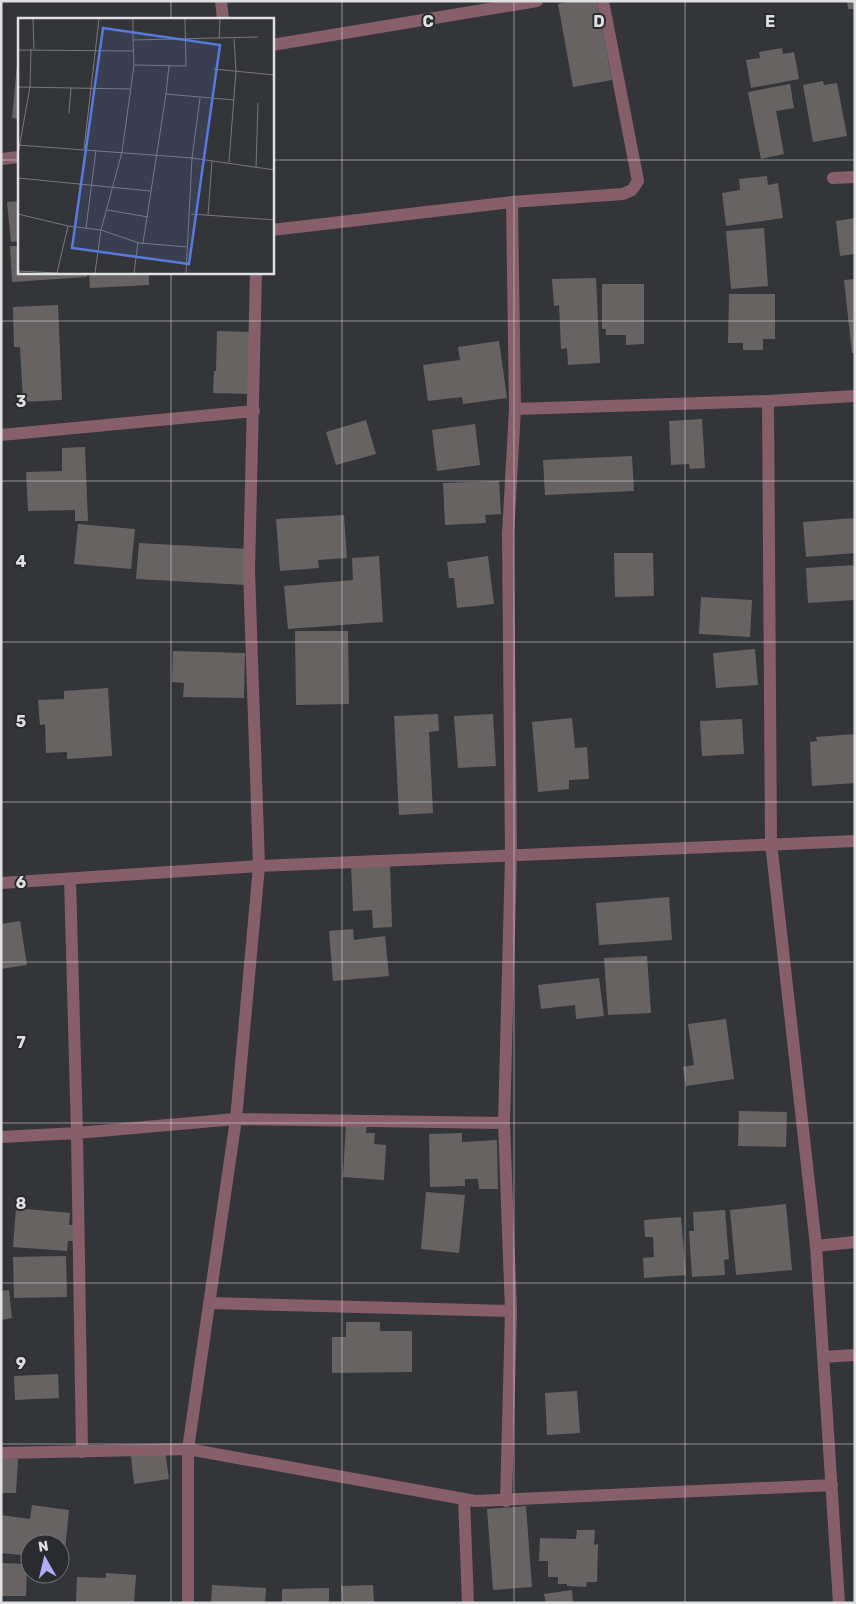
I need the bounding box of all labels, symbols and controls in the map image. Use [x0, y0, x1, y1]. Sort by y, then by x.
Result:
text: C [422, 12, 434, 31]
text: D [593, 12, 605, 31]
text: E [765, 12, 775, 31]
inset map [18, 18, 274, 274]
text: 3 [16, 392, 26, 411]
text: 4 [16, 552, 27, 571]
text: 5 [16, 712, 26, 731]
text: 6 [16, 873, 26, 892]
text: 7 [16, 1033, 26, 1052]
text: 8 [16, 1194, 27, 1213]
text: 9 [16, 1354, 26, 1373]
north arrow [20, 1534, 70, 1584]
text: N [37, 1538, 49, 1556]

